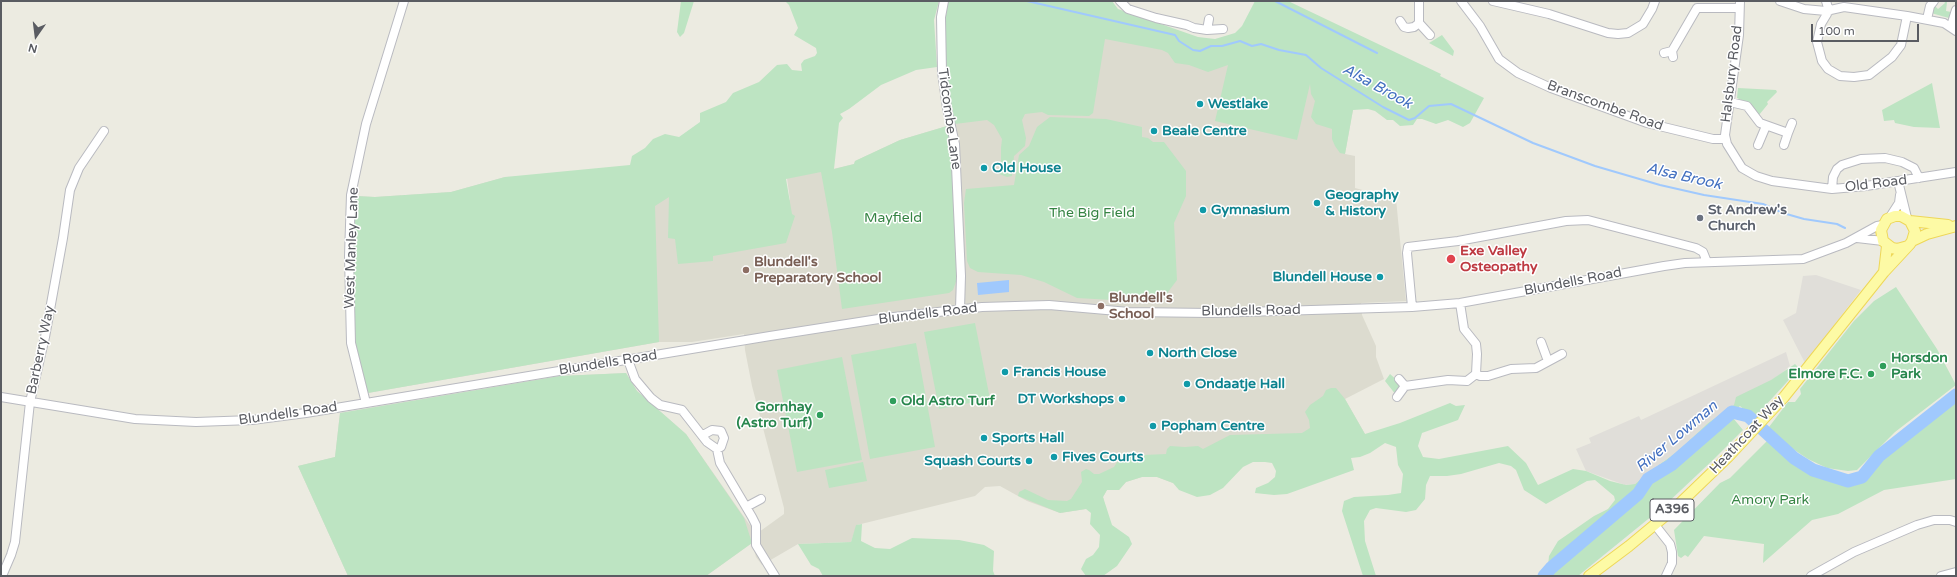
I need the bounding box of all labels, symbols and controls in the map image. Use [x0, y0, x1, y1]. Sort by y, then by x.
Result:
north arrow [16, 16, 56, 56]
scale bar [1813, 16, 1921, 42]
street label: Halsbury Road [1718, 24, 1746, 124]
text: 100 m [1818, 24, 1855, 38]
text: N [27, 41, 39, 56]
water label: Alsa Brook [1339, 61, 1415, 113]
street label: Tidcombe Lane [934, 67, 964, 171]
street label: Branscombe Road [1545, 77, 1665, 135]
place label: Westlake [1208, 96, 1268, 112]
marker: Westlake [1195, 99, 1205, 109]
place label: Beale Centre [1162, 123, 1247, 139]
marker: Beale Centre [1149, 126, 1159, 136]
place label: Old House [992, 160, 1061, 176]
water label: Alsa Brook [1645, 160, 1723, 194]
marker: Old House [979, 163, 989, 173]
street label: Old Road [1844, 172, 1908, 196]
street label: West Manley Lane [341, 187, 363, 309]
place label: Geography & History [1325, 187, 1399, 220]
marker: Geography & History [1312, 198, 1322, 208]
place label: Gymnasium [1211, 202, 1290, 218]
place label: St Andrew's Church [1708, 202, 1787, 234]
park label: The Big Field [1049, 205, 1135, 221]
marker: Gymnasium [1198, 205, 1208, 215]
park label: Mayfield [864, 210, 922, 226]
marker: St Andrew's Church [1695, 213, 1705, 223]
place label: Exe Valley Osteopathy [1460, 243, 1537, 276]
marker: Exe Valley Osteopathy [1445, 253, 1457, 265]
place label: Blundell's Preparatory School [754, 254, 882, 286]
street label: Blundells Road [1523, 264, 1623, 300]
marker: Blundell's Preparatory School [741, 265, 751, 275]
place label: Blundell House [1272, 269, 1372, 285]
marker: Blundell House [1375, 272, 1385, 282]
place label: Blundell's School [1109, 290, 1173, 322]
street label: Blundells Road [878, 300, 978, 328]
marker: Blundell's School [1096, 301, 1106, 311]
street label: Blundells Road [1201, 302, 1301, 320]
street label: Barberry Way [23, 304, 59, 396]
place label: North Close [1158, 345, 1237, 361]
street label: Blundells Road [558, 347, 658, 379]
marker: North Close [1145, 348, 1155, 358]
place label: Horsdon Park [1891, 350, 1948, 382]
marker: Horsdon Park [1878, 361, 1888, 371]
place label: Francis House [1013, 364, 1106, 380]
place label: Elmore F.C. [1788, 366, 1863, 382]
marker: Francis House [1000, 367, 1010, 377]
marker: Elmore F.C. [1866, 369, 1876, 379]
place label: Ondaatje Hall [1195, 376, 1285, 392]
marker: Ondaatje Hall [1182, 379, 1192, 389]
place label: DT Workshops [1017, 391, 1114, 407]
street label: Heathcoat Way [1706, 392, 1788, 478]
place label: Old Astro Turf [901, 393, 995, 409]
marker: DT Workshops [1117, 394, 1127, 404]
marker: Old Astro Turf [888, 396, 898, 406]
water label: River Lowman [1632, 398, 1722, 476]
street label: Blundells Road [238, 399, 338, 429]
place label: Gornhay (Astro Turf) [736, 399, 812, 432]
marker: Gornhay (Astro Turf) [815, 410, 825, 420]
place label: Popham Centre [1161, 418, 1265, 434]
marker: Popham Centre [1148, 421, 1158, 431]
place label: Sports Hall [992, 430, 1064, 446]
marker: Sports Hall [979, 433, 989, 443]
place label: Fives Courts [1062, 449, 1143, 465]
marker: Fives Courts [1049, 452, 1059, 462]
place label: Squash Courts [924, 453, 1021, 469]
marker: Squash Courts [1024, 456, 1034, 466]
park label: Amory Park [1731, 492, 1809, 508]
road number: A396 [1650, 499, 1694, 521]

